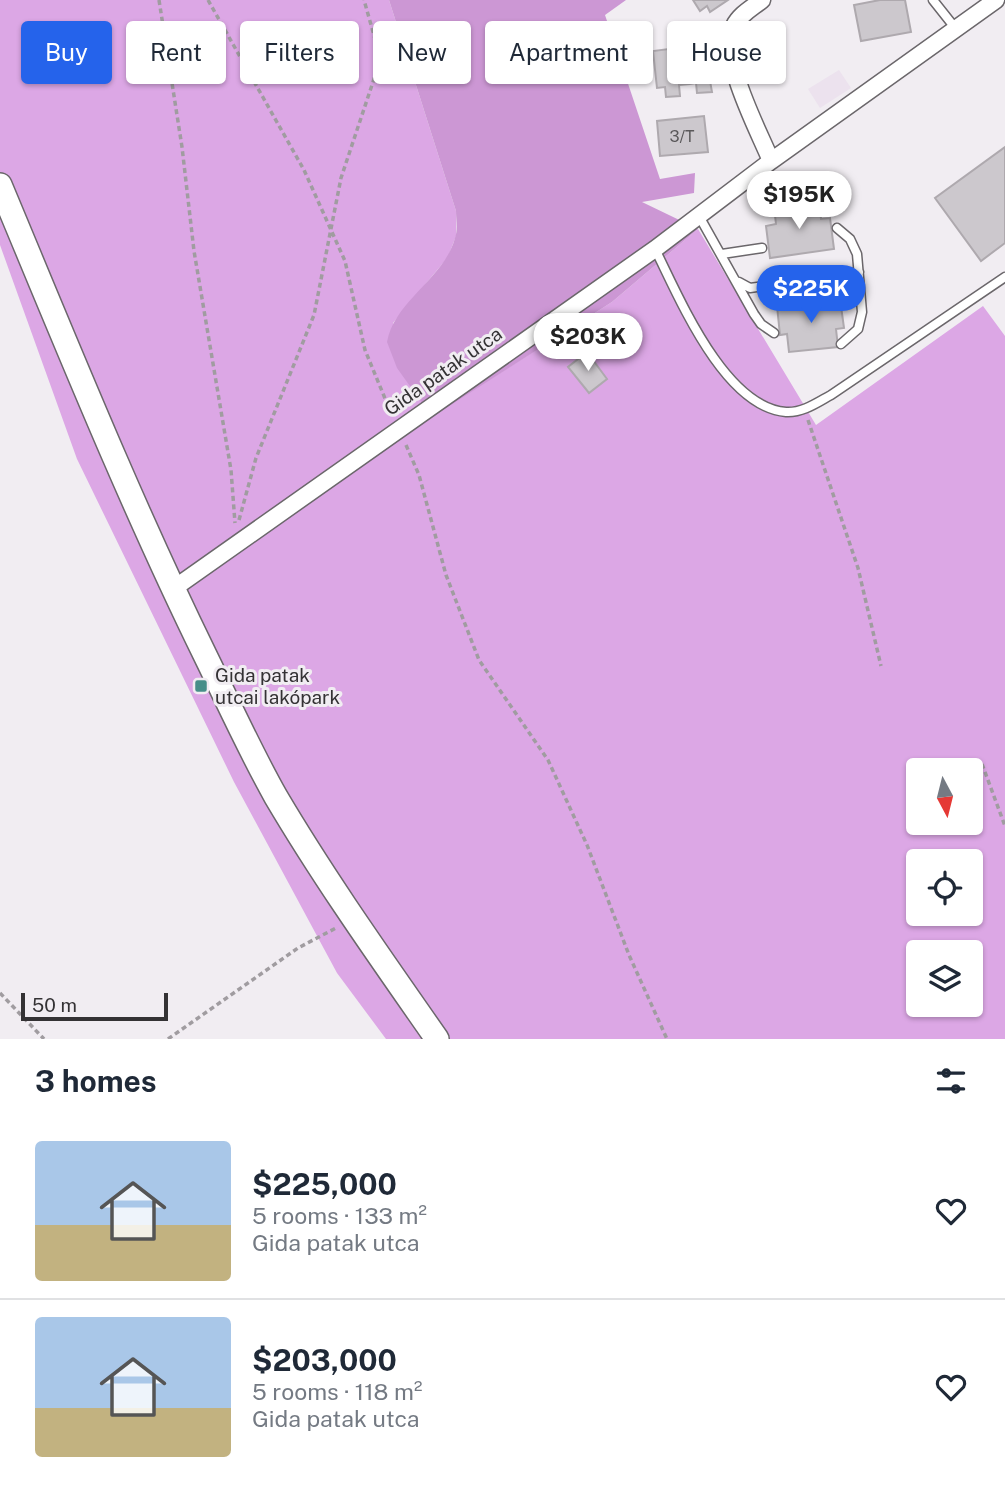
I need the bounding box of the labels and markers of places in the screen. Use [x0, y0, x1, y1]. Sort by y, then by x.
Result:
pin: $195K [750, 172, 848, 231]
pin: $225K [762, 266, 860, 325]
pin: $203K [539, 314, 637, 373]
place label: Gida patak utcai lakópark [215, 664, 340, 708]
marker: Gida patak utcai lakópark [193, 678, 209, 694]

